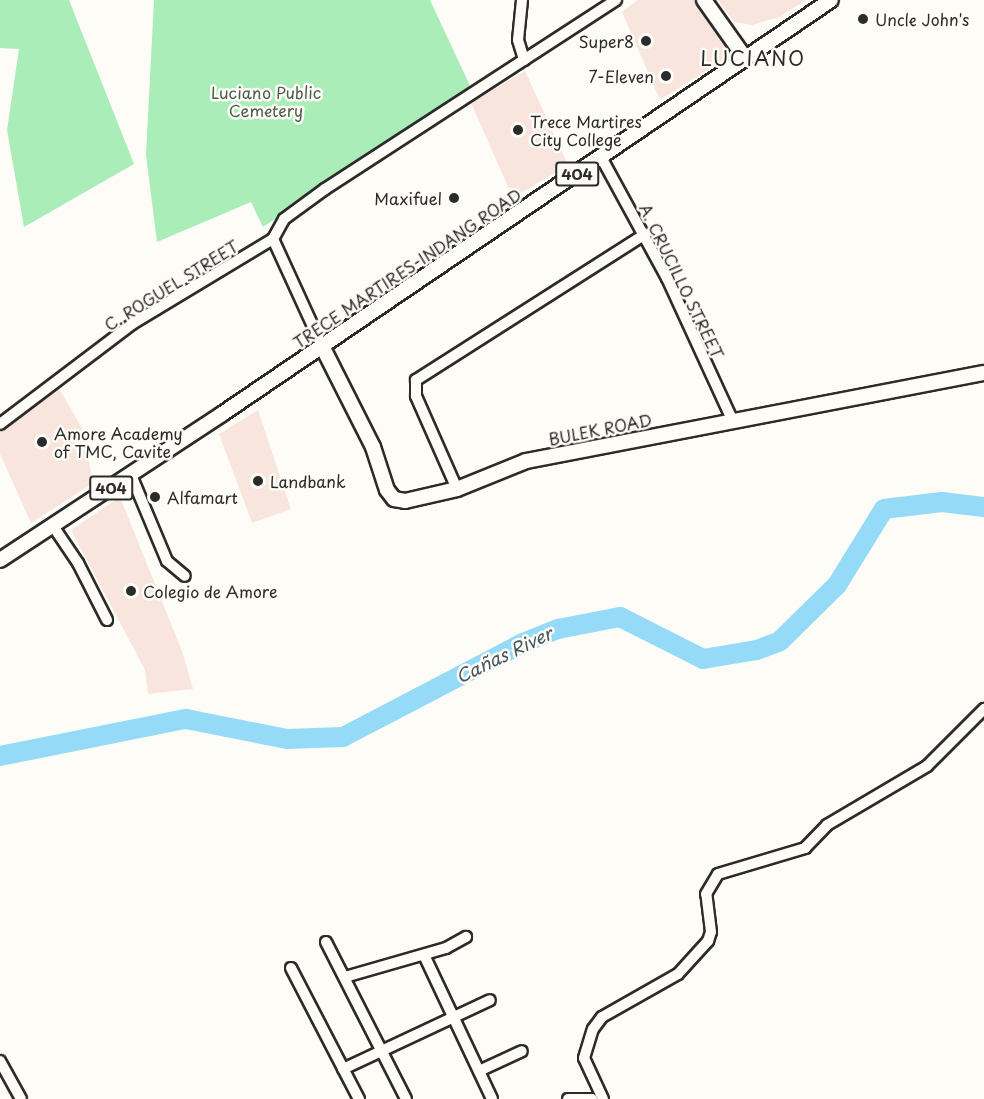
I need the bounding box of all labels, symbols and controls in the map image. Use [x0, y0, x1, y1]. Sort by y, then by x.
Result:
place label: Uncle John's [875, 9, 971, 29]
marker: Uncle John's [856, 12, 870, 26]
place label: Super8 [579, 31, 634, 51]
marker: Super8 [639, 34, 653, 48]
district label: LUCIANO [701, 46, 805, 70]
place label: 7-Eleven [589, 66, 654, 86]
marker: 7-Eleven [659, 69, 673, 83]
park label: Luciano Public Cemetery [211, 82, 321, 120]
place label: Trece Martires City College [530, 111, 644, 149]
marker: Trece Martires City College [511, 123, 525, 137]
road number: 404 [554, 162, 600, 186]
street label: TRECE MARTIRES-INDANG ROAD [289, 184, 525, 352]
place label: Maxifuel [374, 188, 442, 208]
marker: Maxifuel [447, 191, 461, 205]
street label: A. CRUCILLO STREET [636, 199, 728, 363]
street label: C. ROGUEL STREET [99, 235, 243, 335]
street label: BULEK ROAD [546, 409, 654, 449]
place label: Amore Academy of TMC, Cavite [54, 423, 183, 461]
marker: Amore Academy of TMC, Cavite [35, 435, 49, 449]
place label: Landbank [270, 471, 346, 491]
marker: Landbank [251, 474, 265, 488]
road number: 404 [88, 476, 134, 500]
place label: Alfamart [167, 487, 238, 507]
marker: Alfamart [148, 490, 162, 504]
place label: Colegio de Amore [143, 581, 279, 601]
marker: Colegio de Amore [124, 584, 138, 598]
water label: Cañas River [452, 622, 556, 688]

